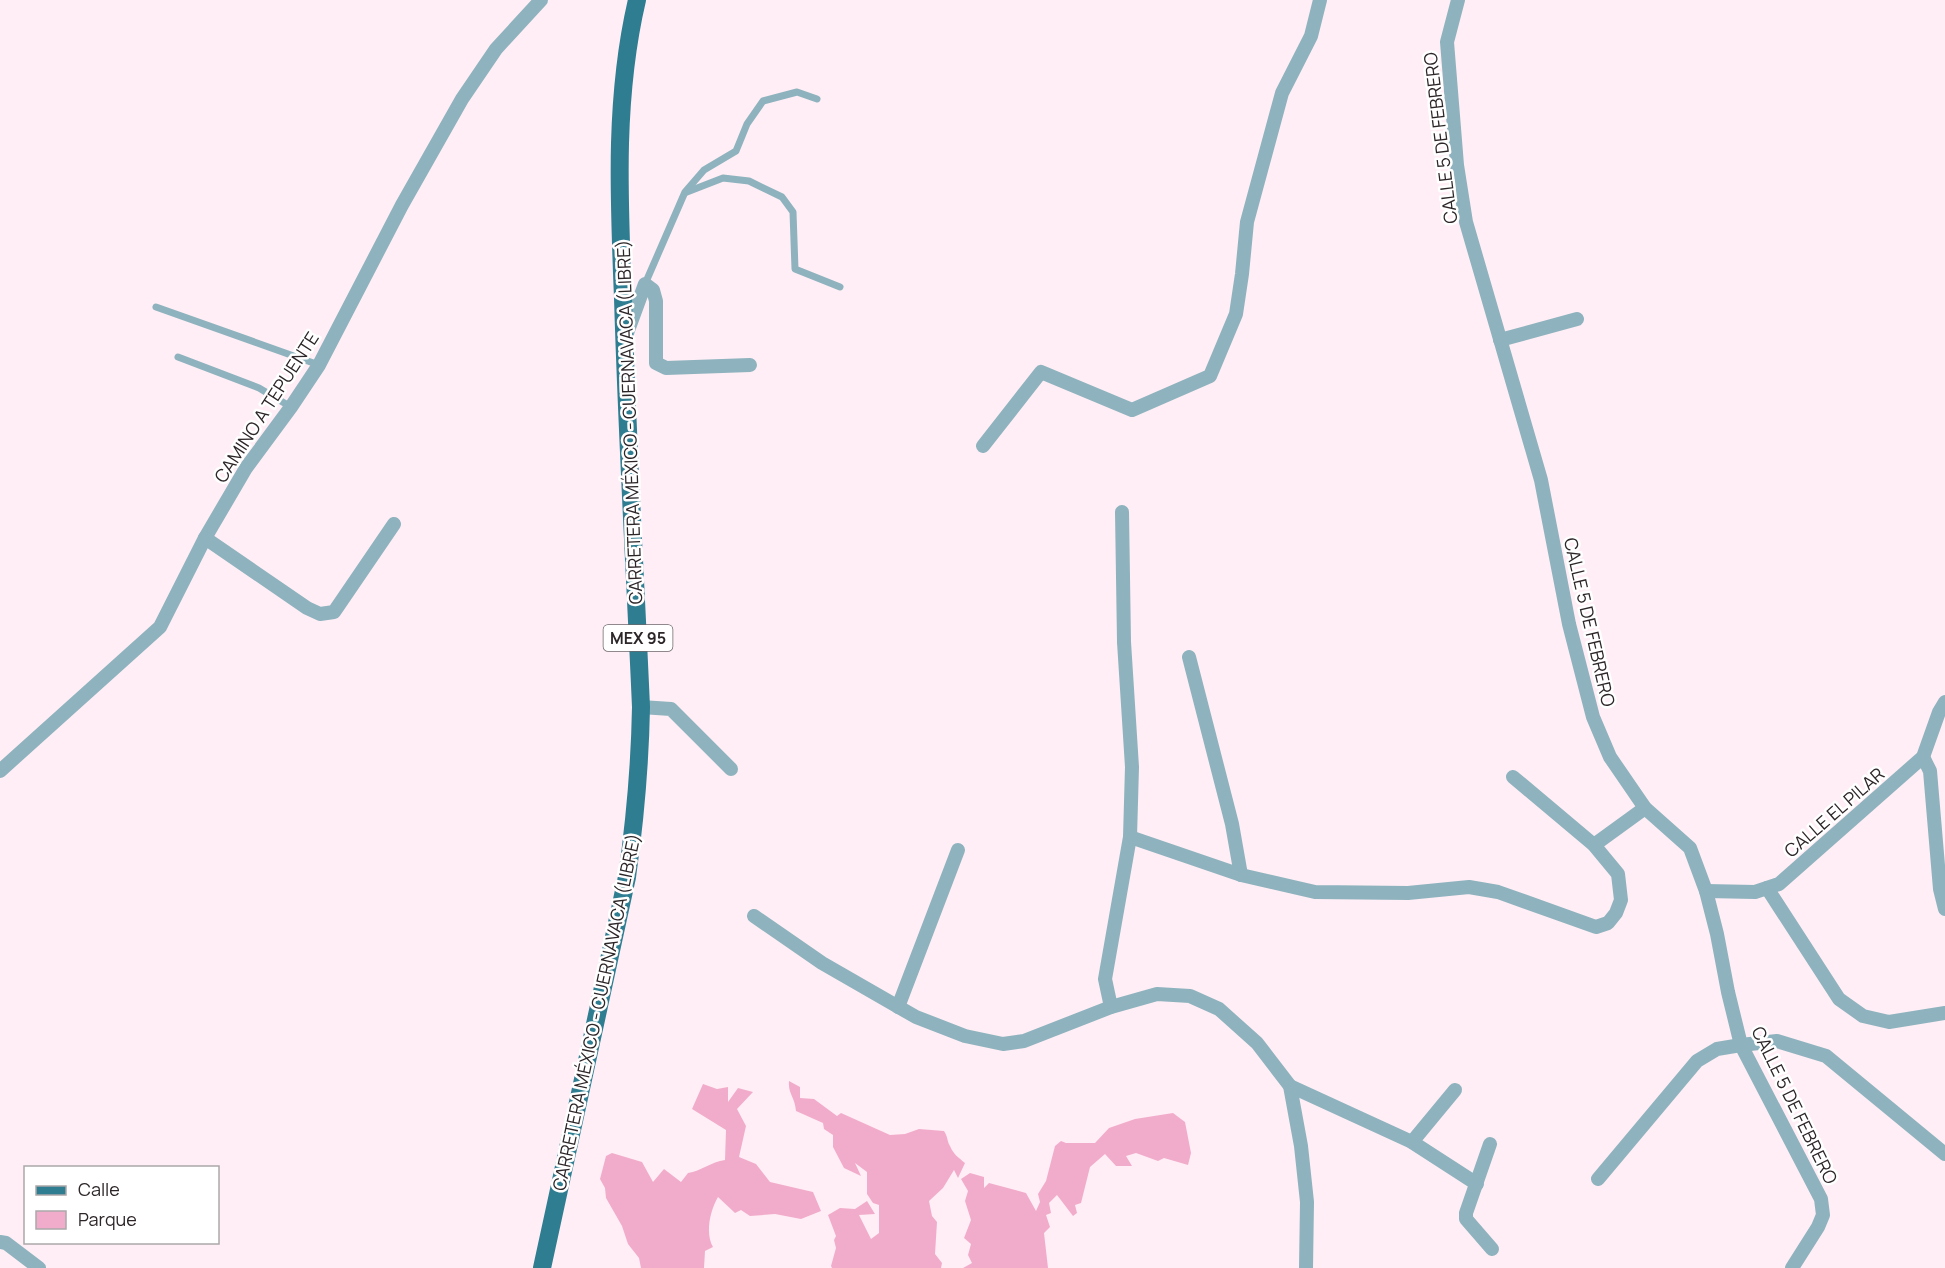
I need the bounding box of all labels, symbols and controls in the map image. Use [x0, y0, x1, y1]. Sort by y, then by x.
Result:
street label: CALLE 5 DE FEBRERO [1418, 51, 1462, 225]
street label: CARRETERA MÉXICO - CUERNAVACA (LIBRE) [611, 239, 647, 605]
street label: CAMINO A TEPUENTE [208, 327, 324, 487]
street label: CALLE 5 DE FEBRERO [1559, 535, 1621, 709]
road number: MEX 95 [604, 625, 672, 651]
street label: CALLE EL PILAR [1779, 762, 1889, 862]
street label: CARRETERA MÉXICO - CUERNAVACA (LIBRE) [546, 831, 646, 1193]
street label: CALLE 5 DE FEBRERO [1746, 1022, 1844, 1188]
legend [24, 1166, 219, 1244]
text: Calle [78, 1177, 120, 1201]
text: Parque [78, 1207, 137, 1231]

